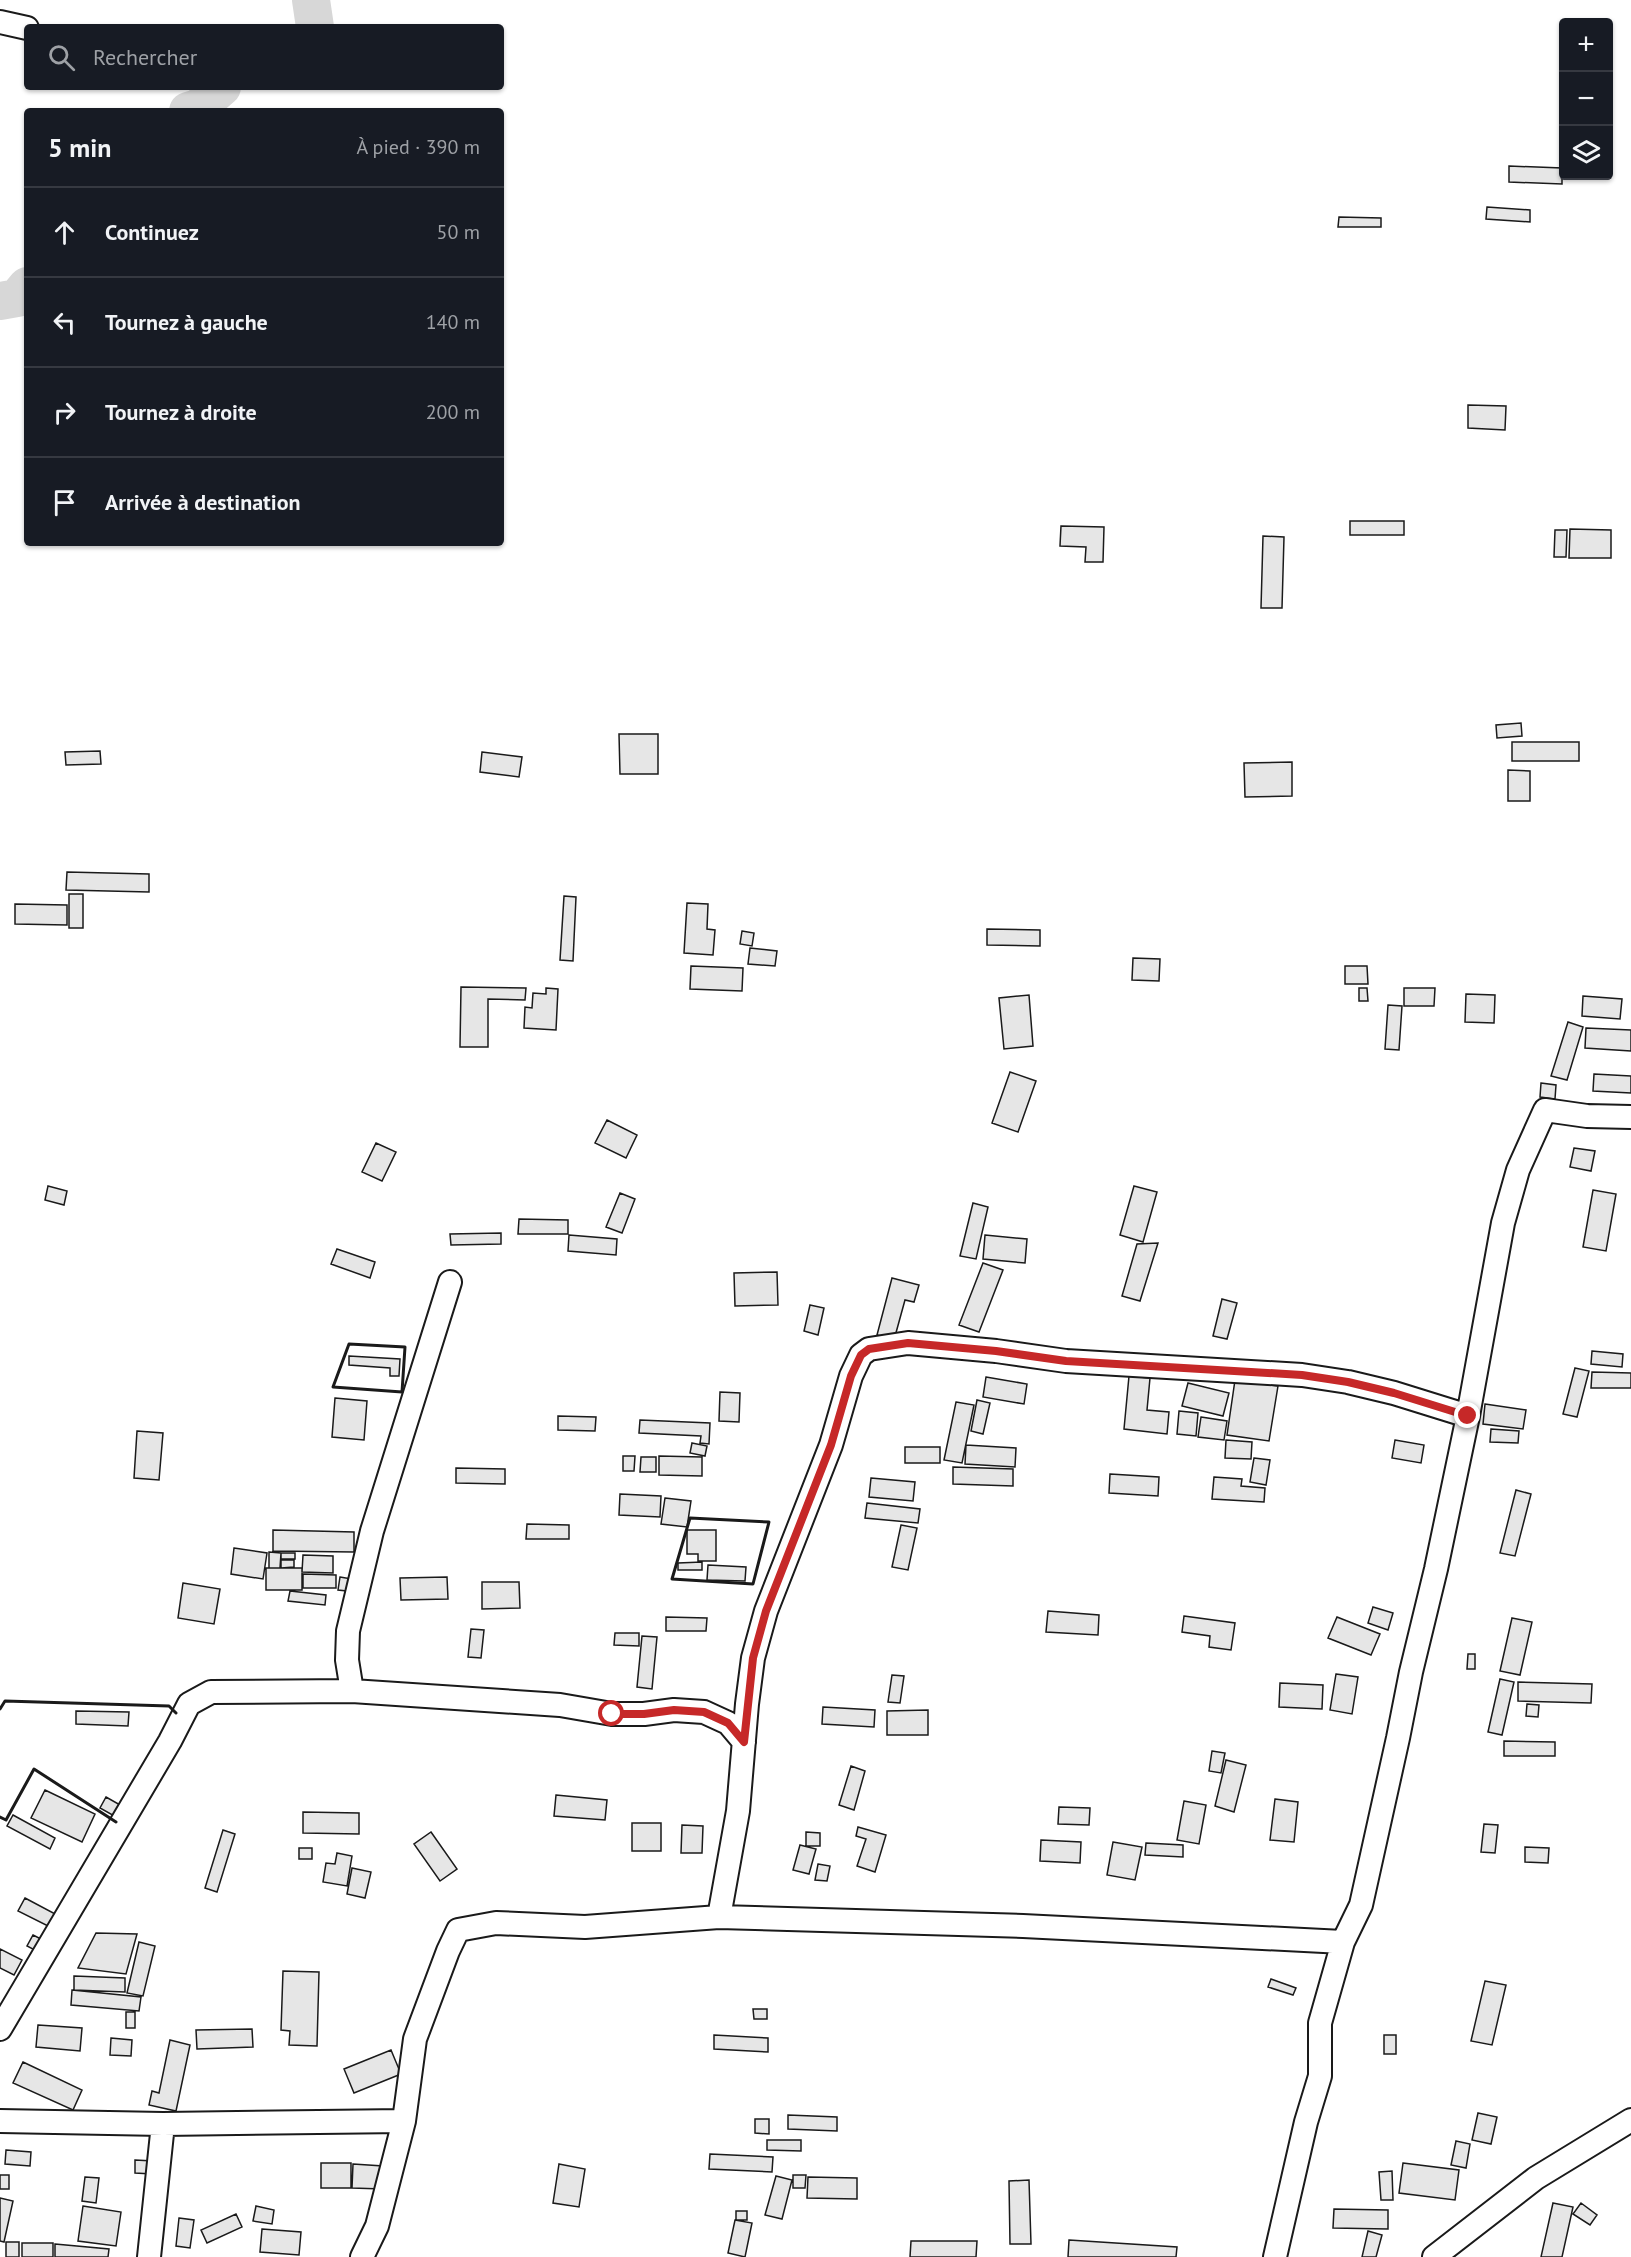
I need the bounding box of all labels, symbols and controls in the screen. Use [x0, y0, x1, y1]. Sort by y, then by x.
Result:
map controls [1559, 18, 1613, 180]
button: + [1559, 18, 1613, 72]
search box [24, 24, 504, 90]
icon: search [45, 41, 78, 74]
text: Rechercher [93, 43, 197, 71]
button: − [1559, 72, 1613, 126]
button: layers [1559, 126, 1613, 180]
text: 5 min [48, 131, 111, 164]
text: À pied · 390 m [356, 134, 480, 160]
icon: ahead [48, 216, 81, 249]
text: Continuez [105, 218, 199, 246]
text: 50 m [437, 219, 480, 245]
icon: left [48, 306, 81, 339]
text: Tournez à gauche [105, 308, 268, 336]
text: 140 m [426, 309, 480, 335]
icon: right [48, 396, 81, 429]
text: Tournez à droite [105, 398, 257, 426]
text: 200 m [426, 399, 480, 425]
icon: arrive [48, 486, 81, 519]
text: Arrivée à destination [105, 488, 301, 516]
route end [1454, 1402, 1480, 1428]
route start [598, 1700, 624, 1726]

